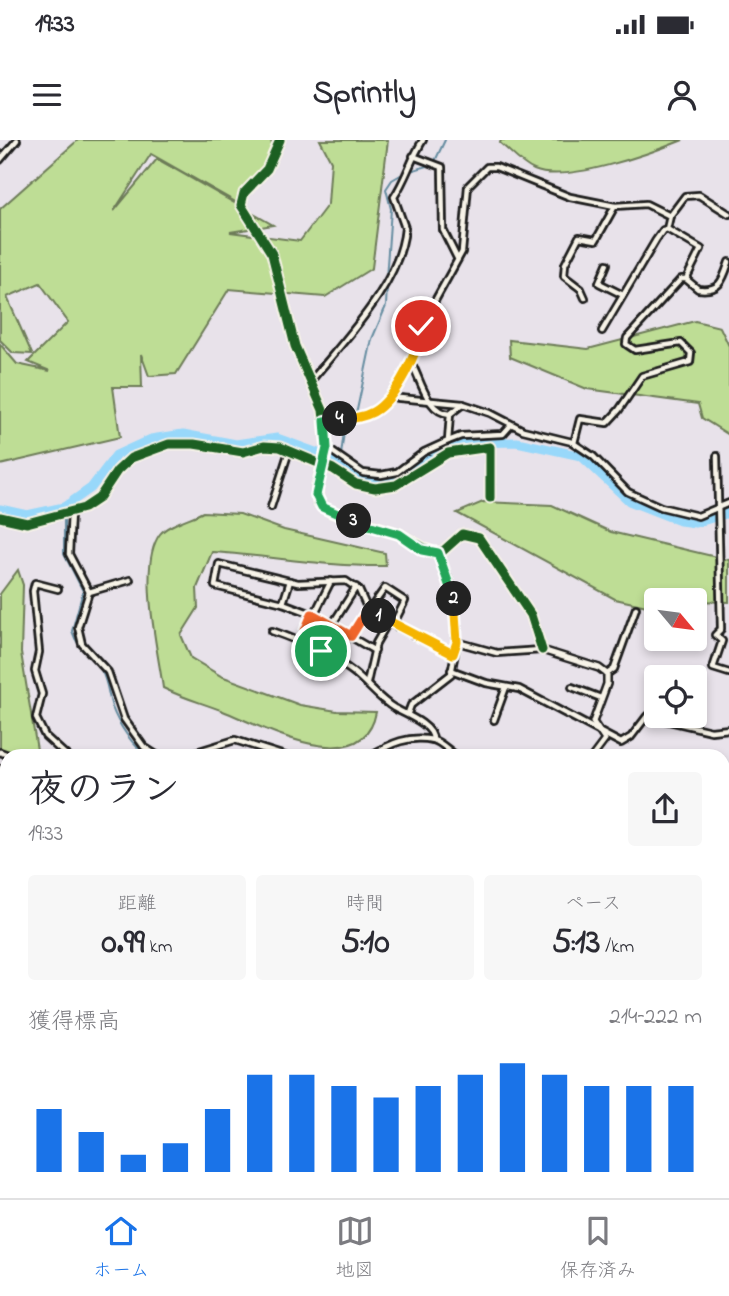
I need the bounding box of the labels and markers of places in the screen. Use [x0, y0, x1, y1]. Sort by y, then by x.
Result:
pin [391, 296, 451, 356]
pin: 4 [322, 402, 358, 436]
pin: 3 [336, 504, 372, 538]
pin: 2 [436, 582, 472, 616]
pin: 1 [362, 598, 396, 634]
pin [291, 621, 351, 681]

